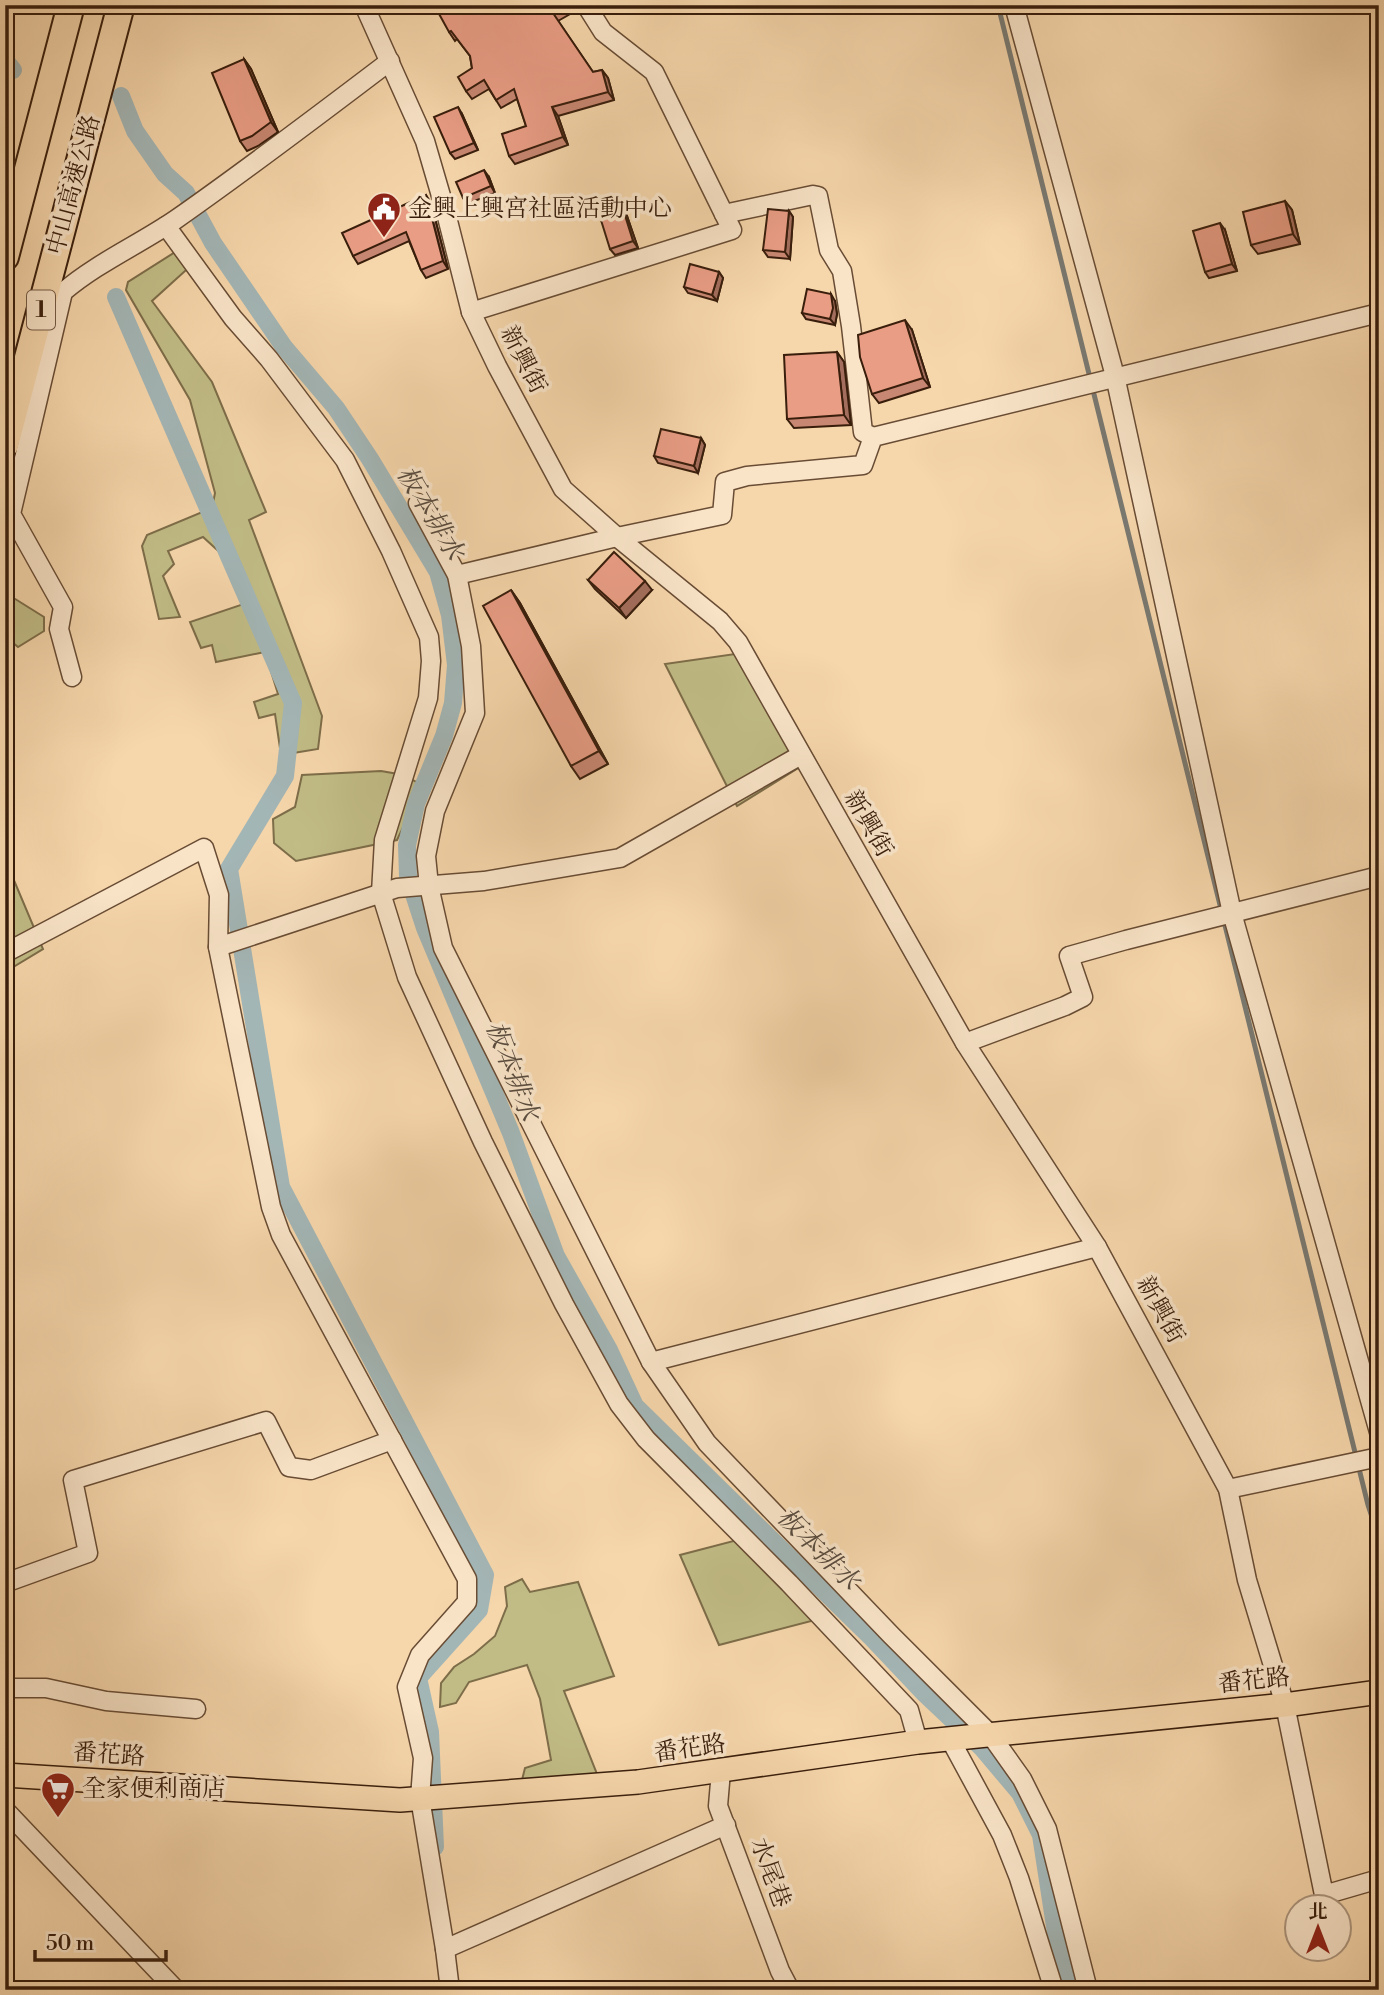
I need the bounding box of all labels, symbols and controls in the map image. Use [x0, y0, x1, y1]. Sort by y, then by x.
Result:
street label: 中山高速公路 [41, 112, 107, 258]
public building icon: 金興上興宮社區活動中心 [365, 190, 403, 239]
place label: 金興上興宮社區活動中心 [408, 194, 672, 224]
road number: 1 [27, 290, 55, 330]
street label: 新興街 [493, 321, 553, 399]
water label: 板本排水 [389, 460, 472, 568]
street label: 新興街 [837, 785, 899, 863]
water label: 板本排水 [478, 1017, 547, 1128]
street label: 新興街 [1129, 1271, 1191, 1349]
water label: 板本排水 [770, 1501, 868, 1599]
street label: 番花路 [1217, 1662, 1291, 1700]
street label: 番花路 [652, 1729, 728, 1769]
street label: 番花路 [72, 1738, 146, 1772]
supermarket icon: 全家便利商店 [39, 1770, 77, 1819]
place label: 全家便利商店 [82, 1774, 226, 1804]
street label: 水尾巷 [744, 1834, 796, 1912]
north arrow [1282, 1894, 1352, 1964]
text: 北 [1308, 1900, 1328, 1924]
scale bar [35, 1918, 166, 1962]
text: 50 m [46, 1931, 94, 1957]

